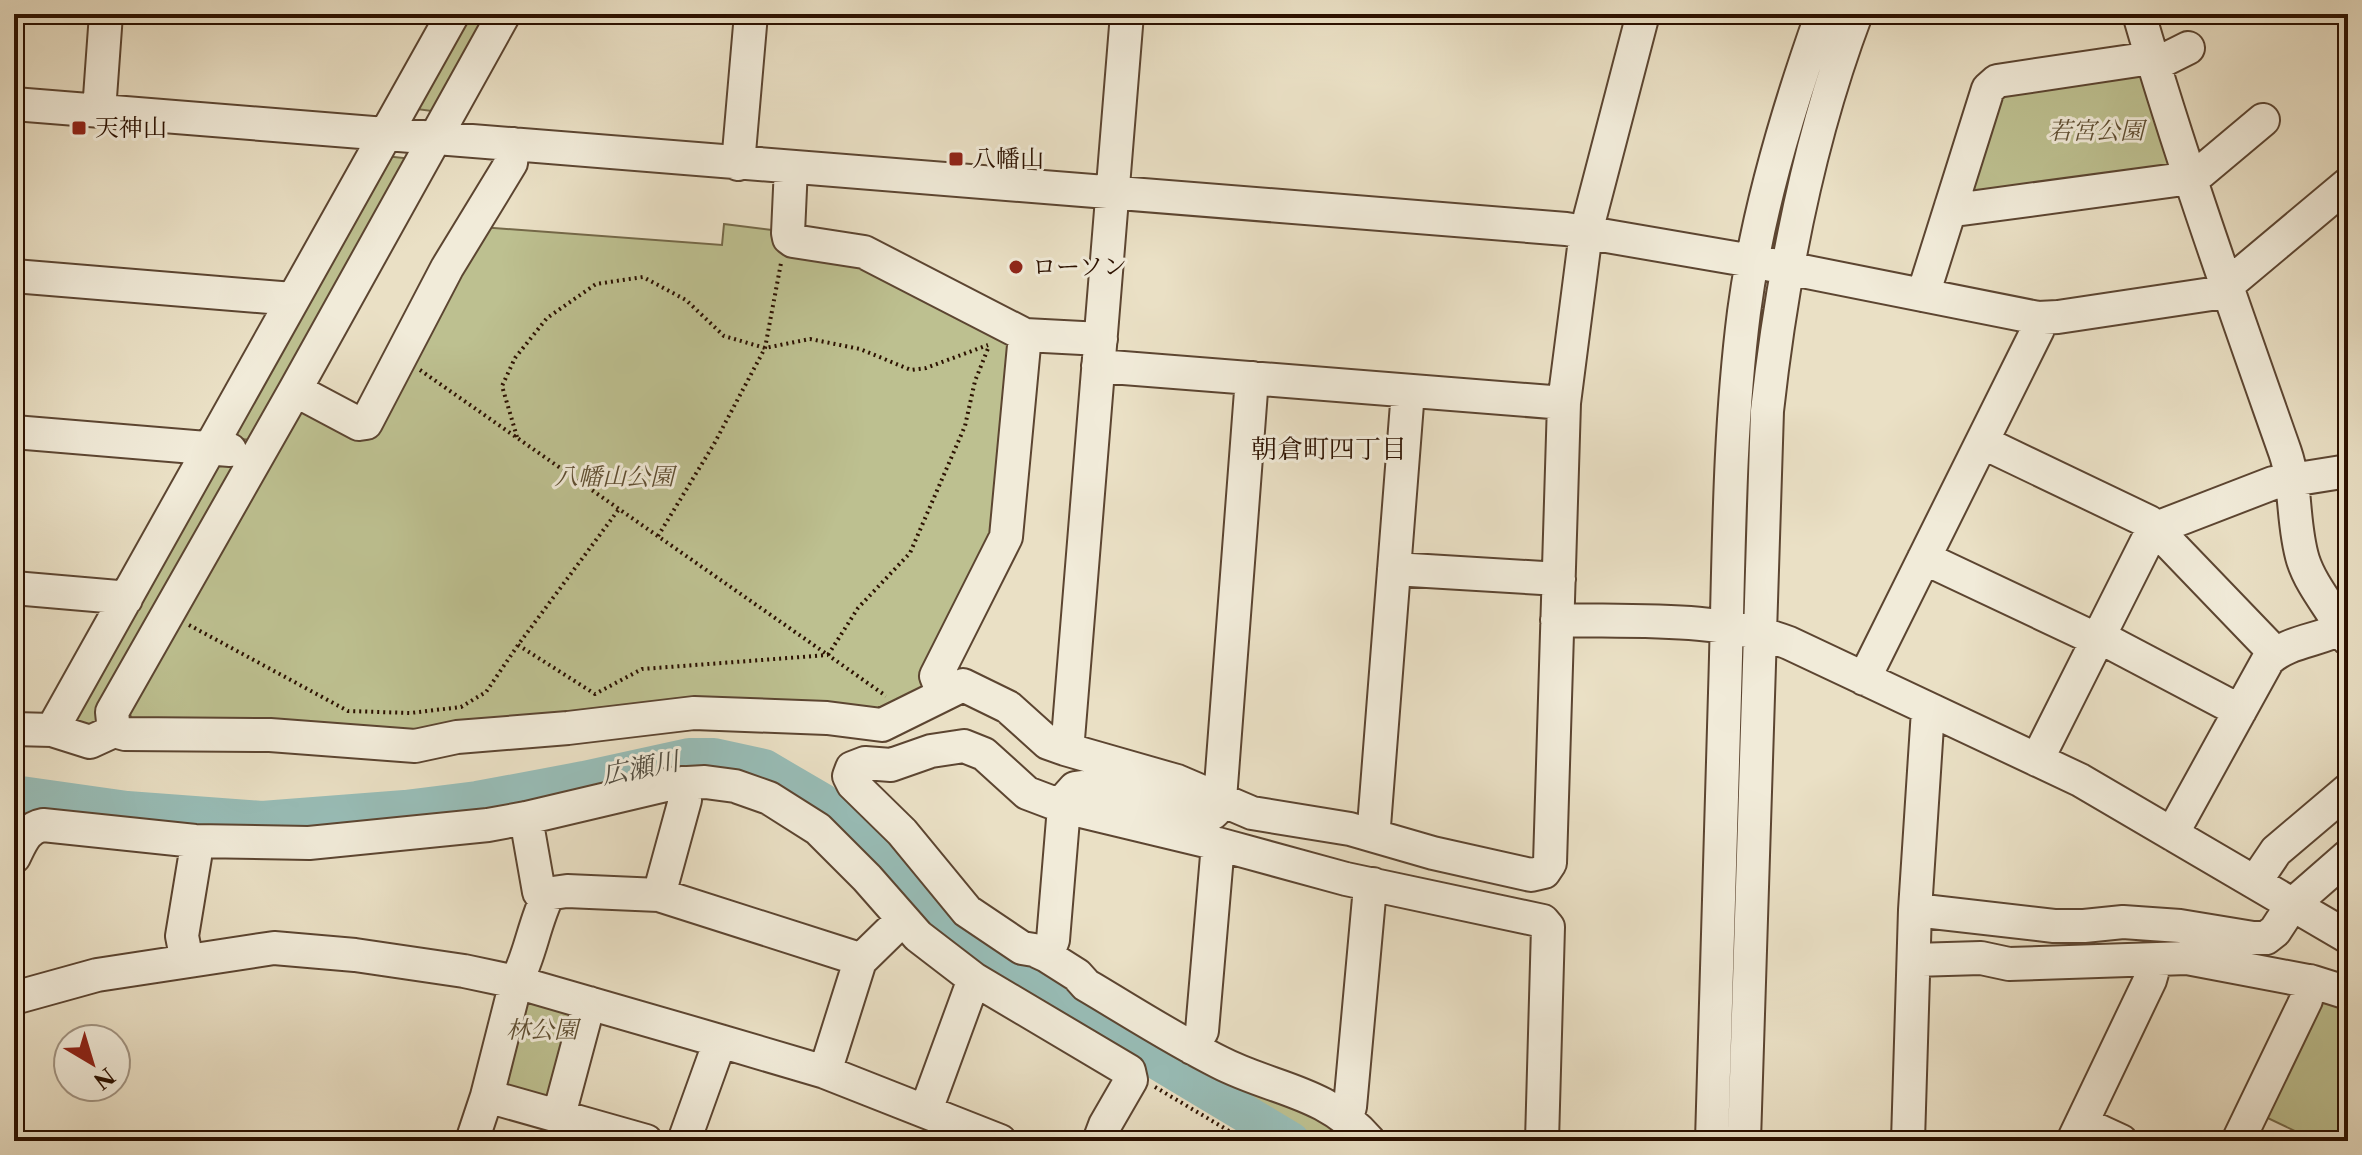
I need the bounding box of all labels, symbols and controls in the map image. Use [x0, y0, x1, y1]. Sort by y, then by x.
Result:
place label: 天神山 [95, 113, 167, 142]
park label: 若宮公園 [2048, 116, 2148, 145]
marker: 天神山 [70, 119, 88, 137]
place label: 八幡山 [972, 144, 1044, 173]
marker: 八幡山 [947, 150, 965, 168]
place label: ローソン [1032, 252, 1127, 281]
marker: ローソン [1007, 258, 1025, 276]
district label: 朝倉町四丁目 [1251, 433, 1407, 465]
park label: 八幡山公園 [554, 462, 678, 491]
water label: 広瀬川 [599, 744, 684, 791]
park label: 林公園 [506, 1015, 582, 1044]
north arrow [52, 1023, 132, 1103]
text: N [88, 1062, 120, 1095]

